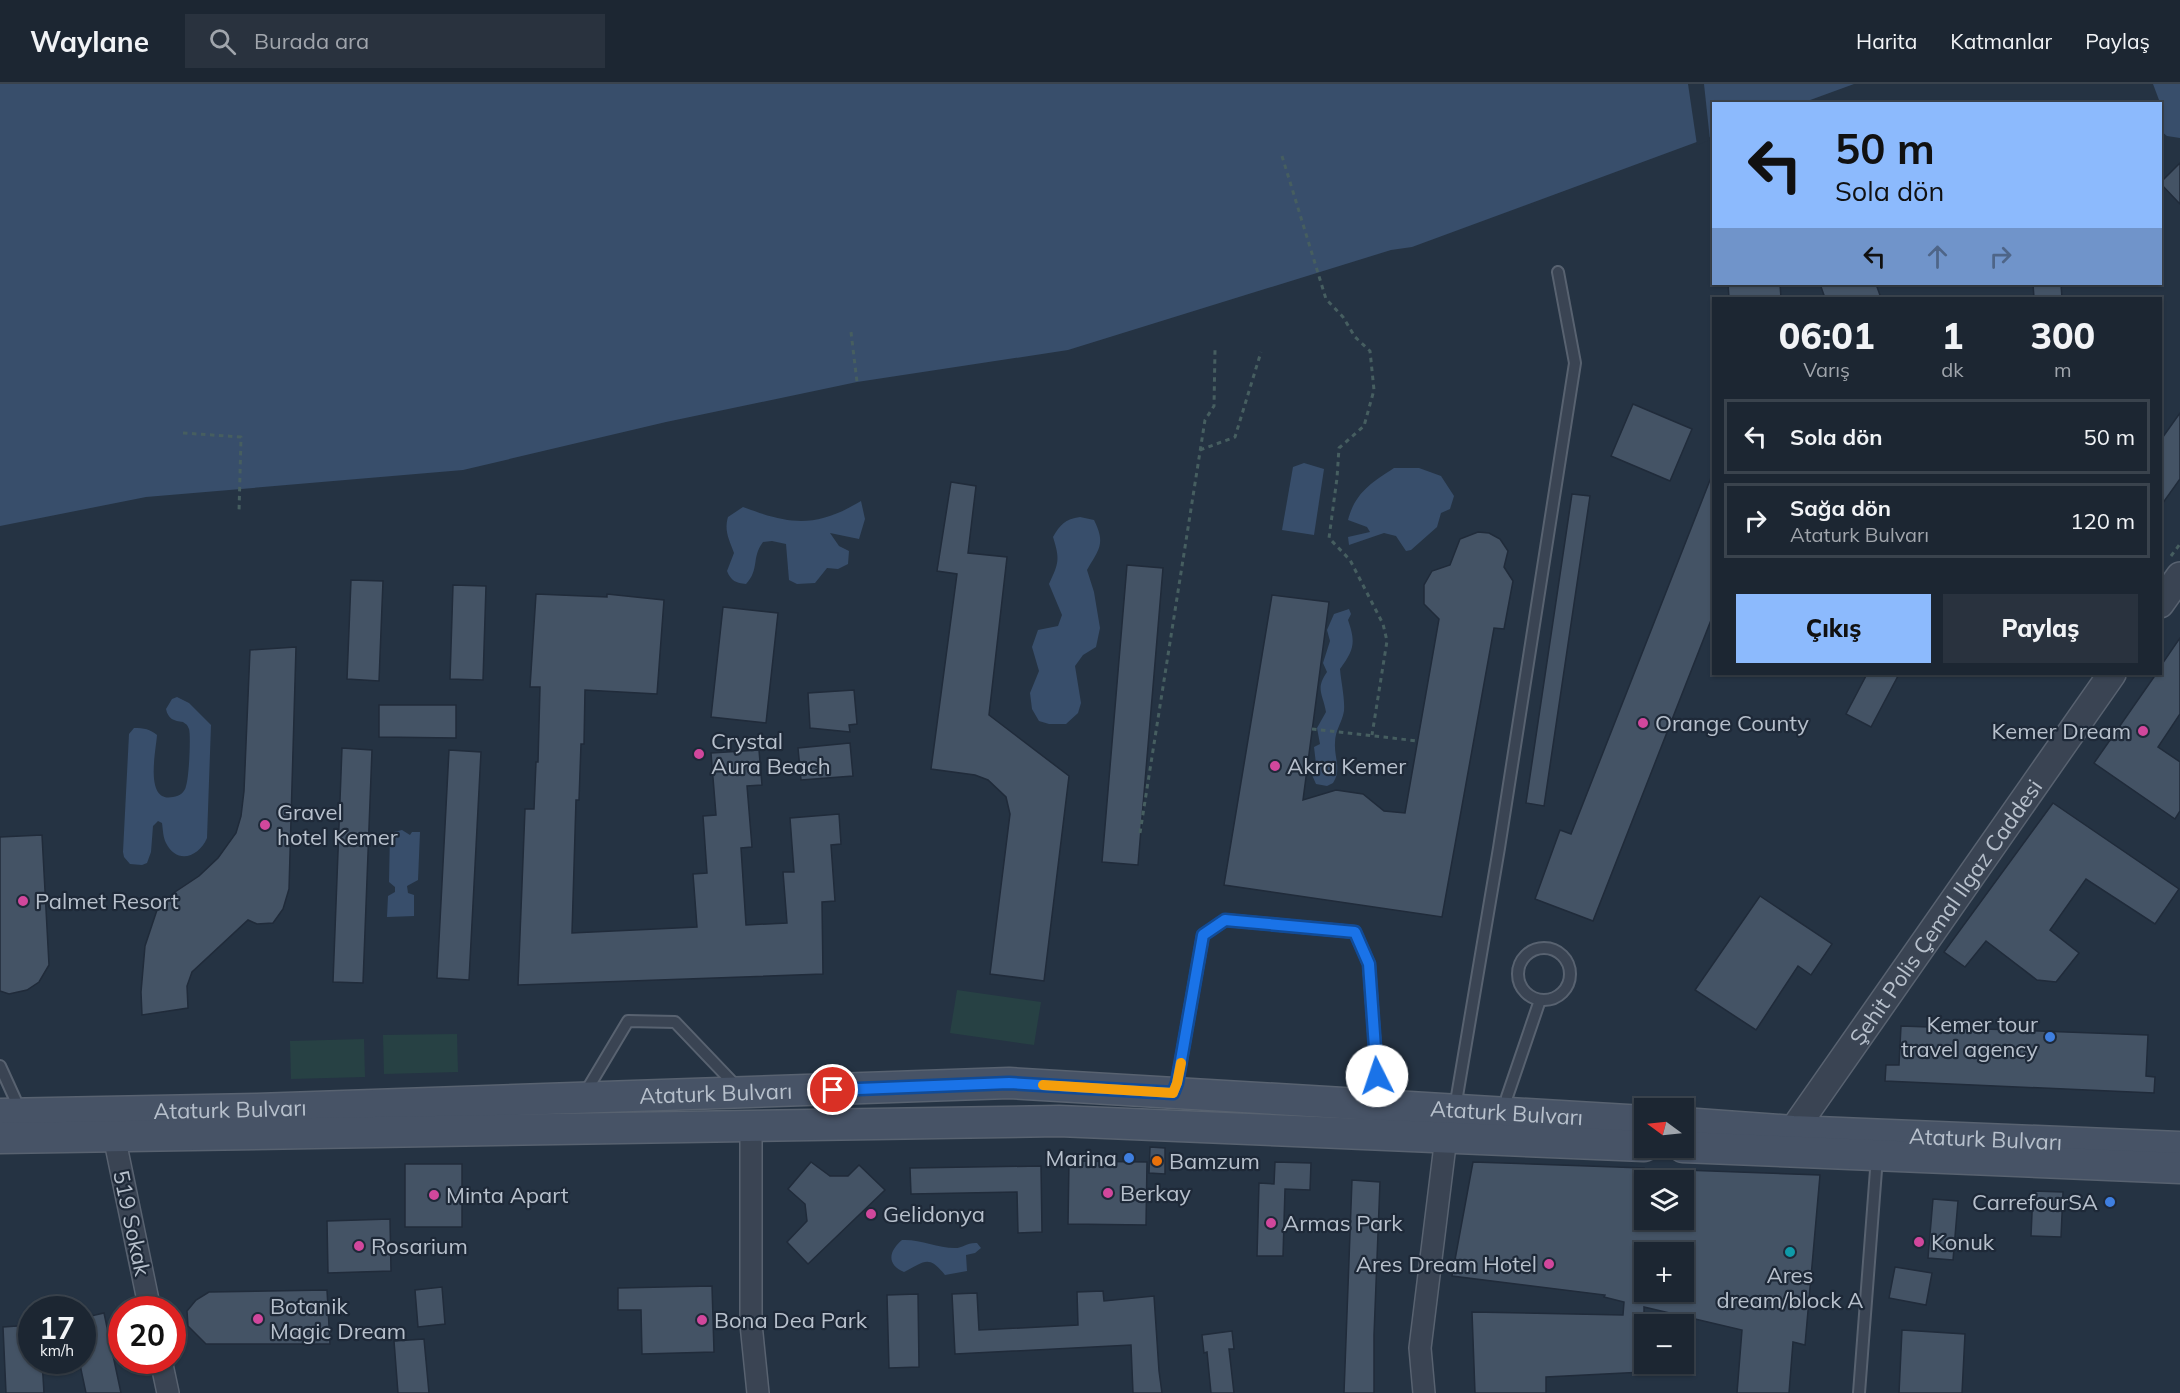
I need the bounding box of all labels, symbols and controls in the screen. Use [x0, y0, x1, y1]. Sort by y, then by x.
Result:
search box [185, 14, 605, 68]
text: Waylane [30, 24, 149, 59]
icon: search [206, 25, 239, 58]
text: Burada ara [254, 27, 369, 55]
text: Harita [1856, 28, 1917, 54]
text: Katmanlar [1950, 28, 2052, 54]
text: Paylaş [2085, 28, 2150, 54]
text: 50 m [1835, 122, 1935, 175]
icon: left [1736, 126, 1814, 204]
text: Sola dön [1835, 174, 1944, 208]
icon: left [1858, 240, 1891, 273]
icon: ahead [1921, 240, 1954, 273]
icon: right [1984, 240, 2017, 273]
text: 06:01 [1779, 313, 1875, 358]
text: 1 [1942, 313, 1963, 358]
text: 300 [2030, 313, 2095, 358]
text: Varış [1803, 357, 1850, 382]
text: dk [1941, 357, 1964, 382]
text: m [2054, 357, 2072, 382]
icon: left [1739, 420, 1772, 453]
text: Sola dön [1790, 423, 1883, 451]
text: 50 m [2084, 423, 2135, 451]
text: Sağa dön [1790, 494, 1891, 522]
icon: right [1739, 504, 1772, 537]
text: 120 m [2070, 507, 2135, 535]
text: Ataturk Bulvarı [1790, 522, 1929, 547]
button: Çıkış [1736, 594, 1931, 663]
button: Paylaş [1943, 594, 2138, 663]
place label: Orange County [1655, 709, 1809, 737]
marker: Orange County [1636, 716, 1650, 730]
place label: Kemer Dream [1992, 717, 2131, 745]
marker: Kemer Dream [2136, 724, 2150, 738]
place label: Crystal Aura Beach [711, 727, 831, 780]
marker: Crystal Aura Beach [692, 747, 706, 761]
place label: Akra Kemer [1287, 752, 1406, 780]
marker: Akra Kemer [1268, 759, 1282, 773]
street label: Şehit Polis Çemal Ilgaz Caddesi [1843, 774, 2048, 1050]
place label: Gravel hotel Kemer [277, 798, 398, 851]
marker: Gravel hotel Kemer [258, 818, 272, 832]
place label: Palmet Resort [35, 887, 179, 915]
marker: Palmet Resort [16, 894, 30, 908]
place label: Kemer tour travel agency [1901, 1010, 2038, 1063]
marker: Kemer tour travel agency [2043, 1030, 2057, 1044]
position arrow [1345, 1044, 1409, 1108]
pin [807, 1064, 858, 1115]
icon: arrive [816, 1073, 849, 1106]
street label: Ataturk Bulvarı [639, 1077, 793, 1110]
street label: Ataturk Bulvarı [153, 1093, 307, 1125]
street label: Ataturk Bulvarı [1429, 1094, 1584, 1131]
north arrow [1634, 1098, 1694, 1158]
map controls [1634, 1098, 1694, 1374]
street label: Ataturk Bulvarı [1908, 1122, 2063, 1156]
place label: Marina [1046, 1144, 1117, 1172]
place label: Bamzum [1169, 1147, 1260, 1175]
marker: Marina [1122, 1151, 1136, 1165]
marker: Bamzum [1150, 1154, 1164, 1168]
street label: 519 Sokak [107, 1168, 157, 1279]
button: layers [1634, 1170, 1694, 1230]
place label: Berkay [1120, 1179, 1191, 1207]
place label: Minta Apart [446, 1181, 569, 1209]
marker: Berkay [1101, 1186, 1115, 1200]
marker: Minta Apart [427, 1188, 441, 1202]
place label: CarrefourSA [1972, 1188, 2098, 1216]
marker: CarrefourSA [2103, 1195, 2117, 1209]
place label: Gelidonya [883, 1200, 985, 1228]
marker: Gelidonya [864, 1207, 878, 1221]
place label: Armas Park [1283, 1209, 1403, 1237]
marker: Armas Park [1264, 1216, 1278, 1230]
place label: Konuk [1931, 1228, 1995, 1256]
place label: Rosarium [371, 1232, 468, 1260]
marker: Konuk [1912, 1235, 1926, 1249]
marker: Rosarium [352, 1239, 366, 1253]
button: + [1634, 1242, 1694, 1302]
marker: Ares dream/block A [1783, 1245, 1797, 1259]
place label: Ares Dream Hotel [1356, 1250, 1537, 1278]
marker: Ares Dream Hotel [1542, 1257, 1556, 1271]
place label: Ares dream/block A [1717, 1261, 1863, 1314]
place label: Botanik Magic Dream [270, 1292, 406, 1345]
speed limit sign: 20 [108, 1296, 186, 1374]
place label: Bona Dea Park [714, 1306, 868, 1334]
text: 17 [39, 1309, 75, 1347]
marker: Botanik Magic Dream [251, 1312, 265, 1326]
marker: Bona Dea Park [695, 1313, 709, 1327]
button: − [1634, 1314, 1694, 1374]
text: km/h [40, 1341, 74, 1360]

